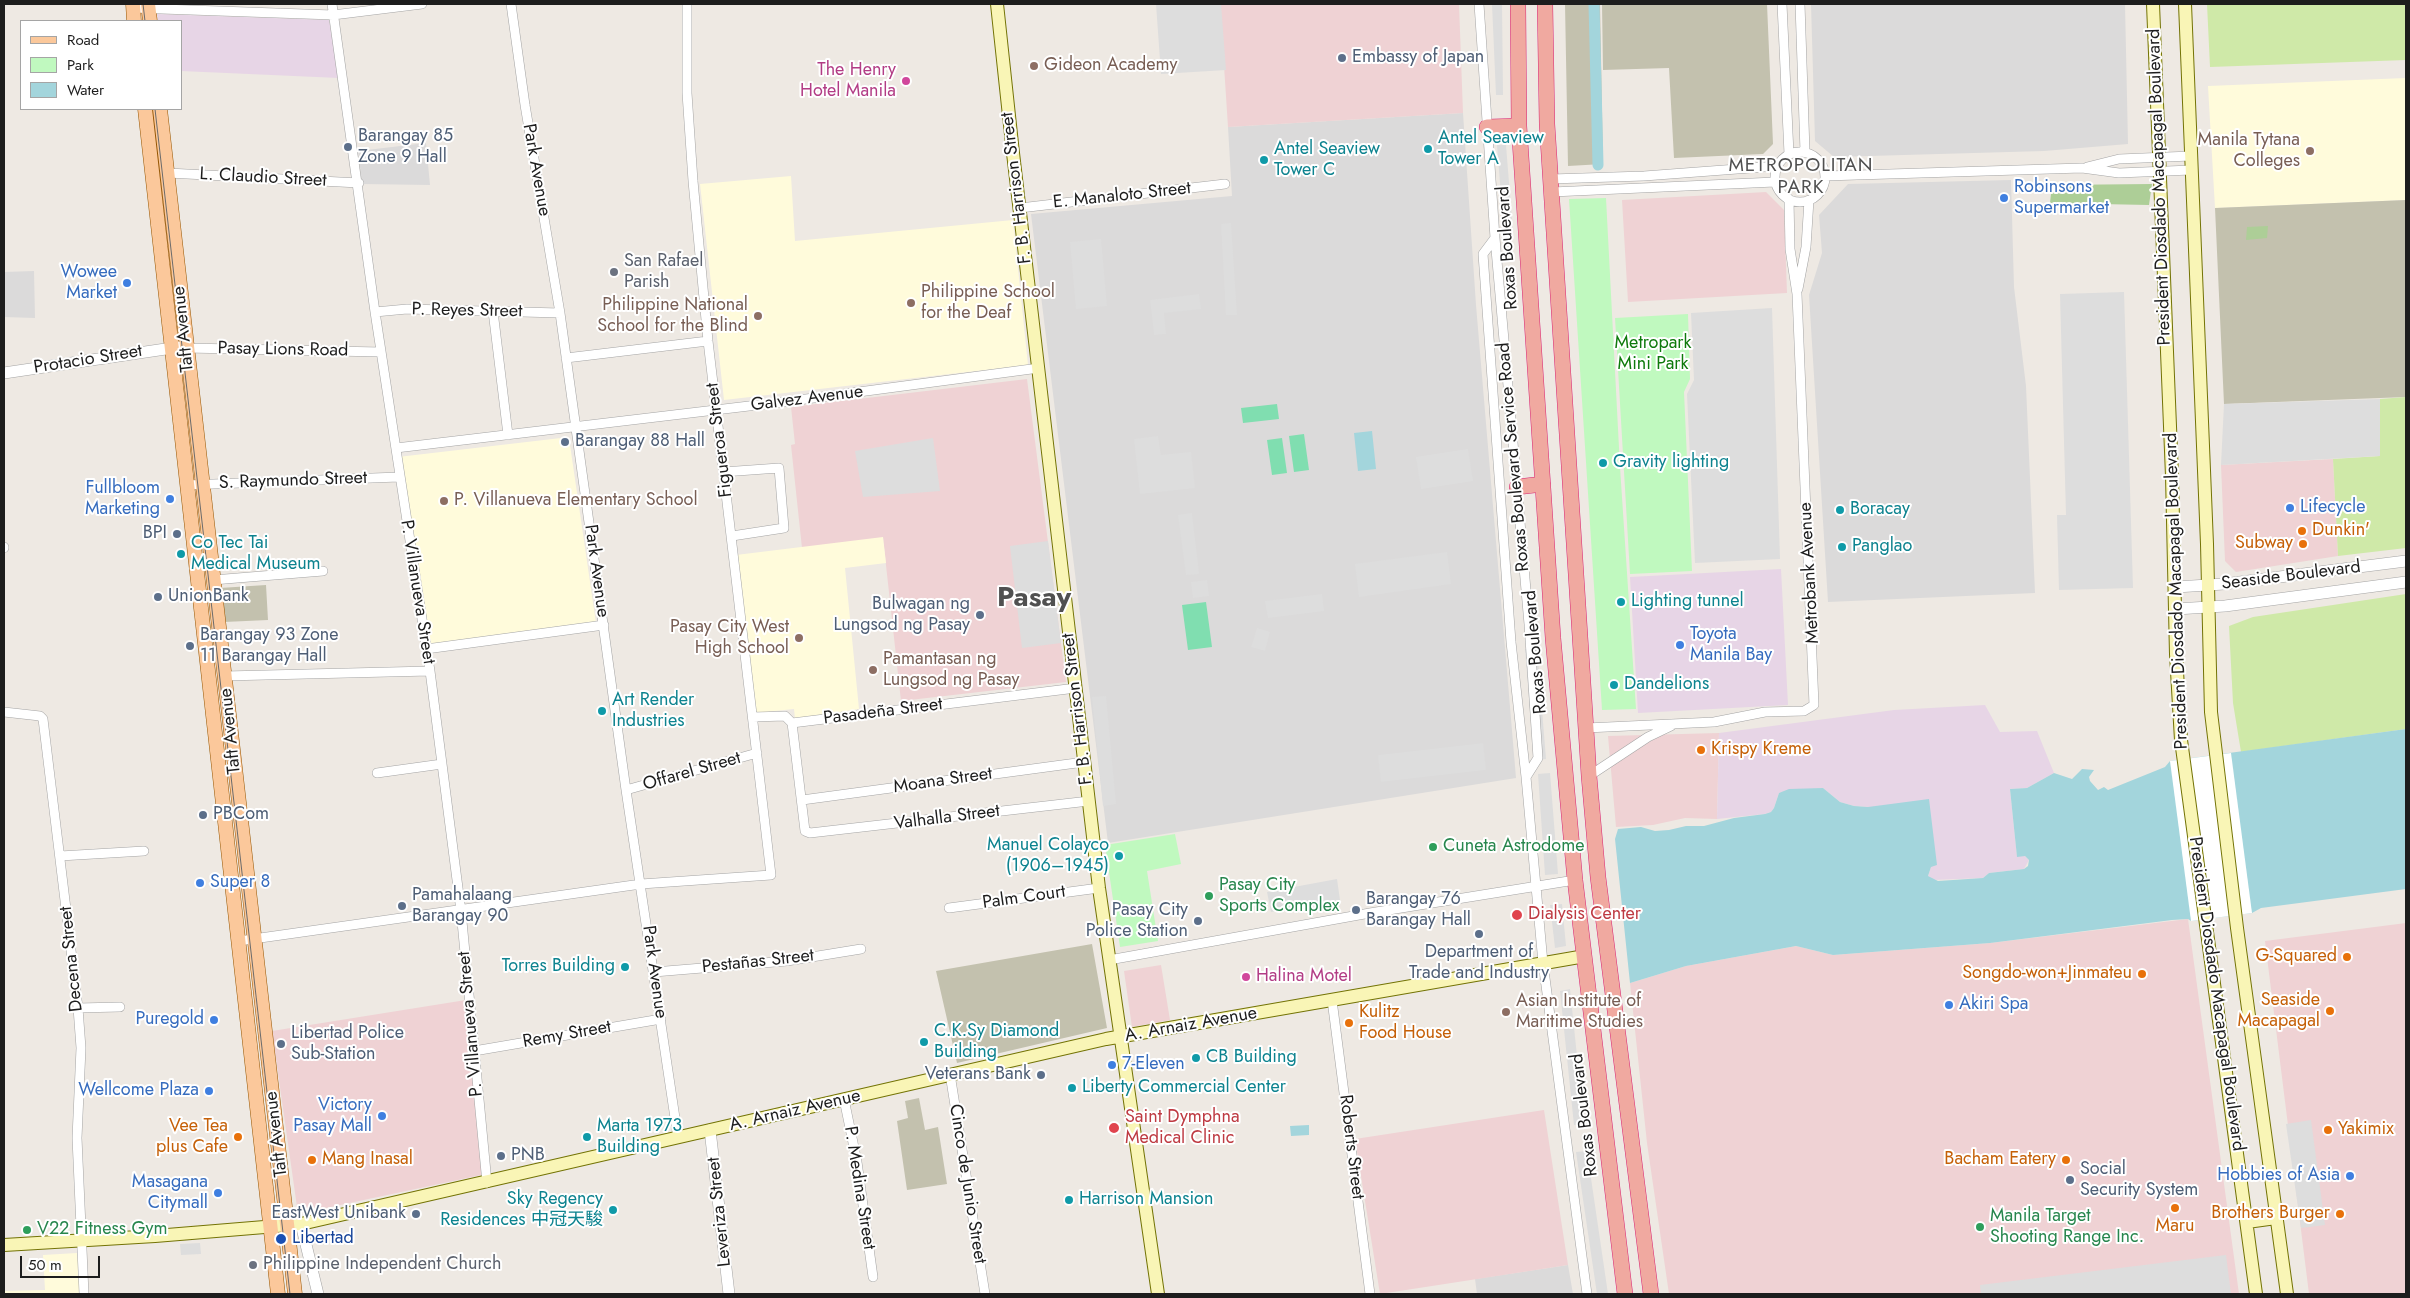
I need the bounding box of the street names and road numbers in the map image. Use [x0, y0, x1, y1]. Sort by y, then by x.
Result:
street label: President Diosdado Macapagal Boulevard [2144, 28, 2176, 346]
street label: F. B. Harrison Street [997, 111, 1037, 265]
street label: Park Avenue [517, 122, 555, 218]
street label: L. Claudio Street [199, 164, 327, 192]
street label: E. Manaloto Street [1052, 178, 1192, 214]
street label: Roxas Boulevard [1493, 185, 1523, 311]
street label: Taft Avenue [169, 285, 199, 373]
street label: P. Reyes Street [411, 299, 523, 323]
street label: Pasay Lions Road [217, 338, 349, 362]
street label: Protacio Street [32, 341, 144, 379]
street label: Roxas Boulevard Service Road [1493, 342, 1535, 572]
street label: Figueroa Street [702, 381, 738, 499]
street label: Galvez Avenue [750, 381, 864, 417]
street label: President Diosdado Macapagal Boulevard [2161, 432, 2193, 750]
street label: S. Raymundo Street [218, 468, 368, 494]
street label: Metrobank Avenue [1796, 502, 1824, 644]
street label: P. Villanueva Street [395, 518, 439, 666]
street label: Park Avenue [579, 523, 613, 619]
street label: Seaside Boulevard [2220, 557, 2362, 595]
street label: Roxas Boulevard [1520, 589, 1552, 715]
street label: F. B. Harrison Street [1058, 632, 1098, 786]
street label: Taft Avenue [216, 687, 246, 775]
street label: Pasadeña Street [822, 694, 944, 730]
street label: Offarel Street [641, 748, 743, 796]
street label: Moana Street [892, 763, 994, 799]
street label: Valhalla Street [893, 801, 1001, 835]
street label: President Diosdado Macapagal Boulevard [2183, 836, 2249, 1152]
street label: Palm Court [981, 881, 1067, 915]
street label: Decena Street [56, 905, 88, 1013]
street label: Park Avenue [637, 924, 671, 1020]
street label: Pestañas Street [701, 945, 815, 979]
street label: P. Villanueva Street [454, 950, 488, 1098]
street label: A. Arnaiz Avenue [1123, 1003, 1259, 1047]
street label: Remy Street [521, 1017, 613, 1053]
street label: Roxas Boulevard [1567, 1052, 1603, 1178]
street label: A. Arnaiz Avenue [727, 1085, 863, 1137]
street label: Taft Avenue [261, 1090, 293, 1178]
street label: Roberts Street [1334, 1093, 1368, 1201]
street label: Cinco de Junio Street [944, 1103, 990, 1265]
street label: P. Medina Street [839, 1125, 879, 1251]
street label: Leveriza Street [704, 1156, 736, 1268]

